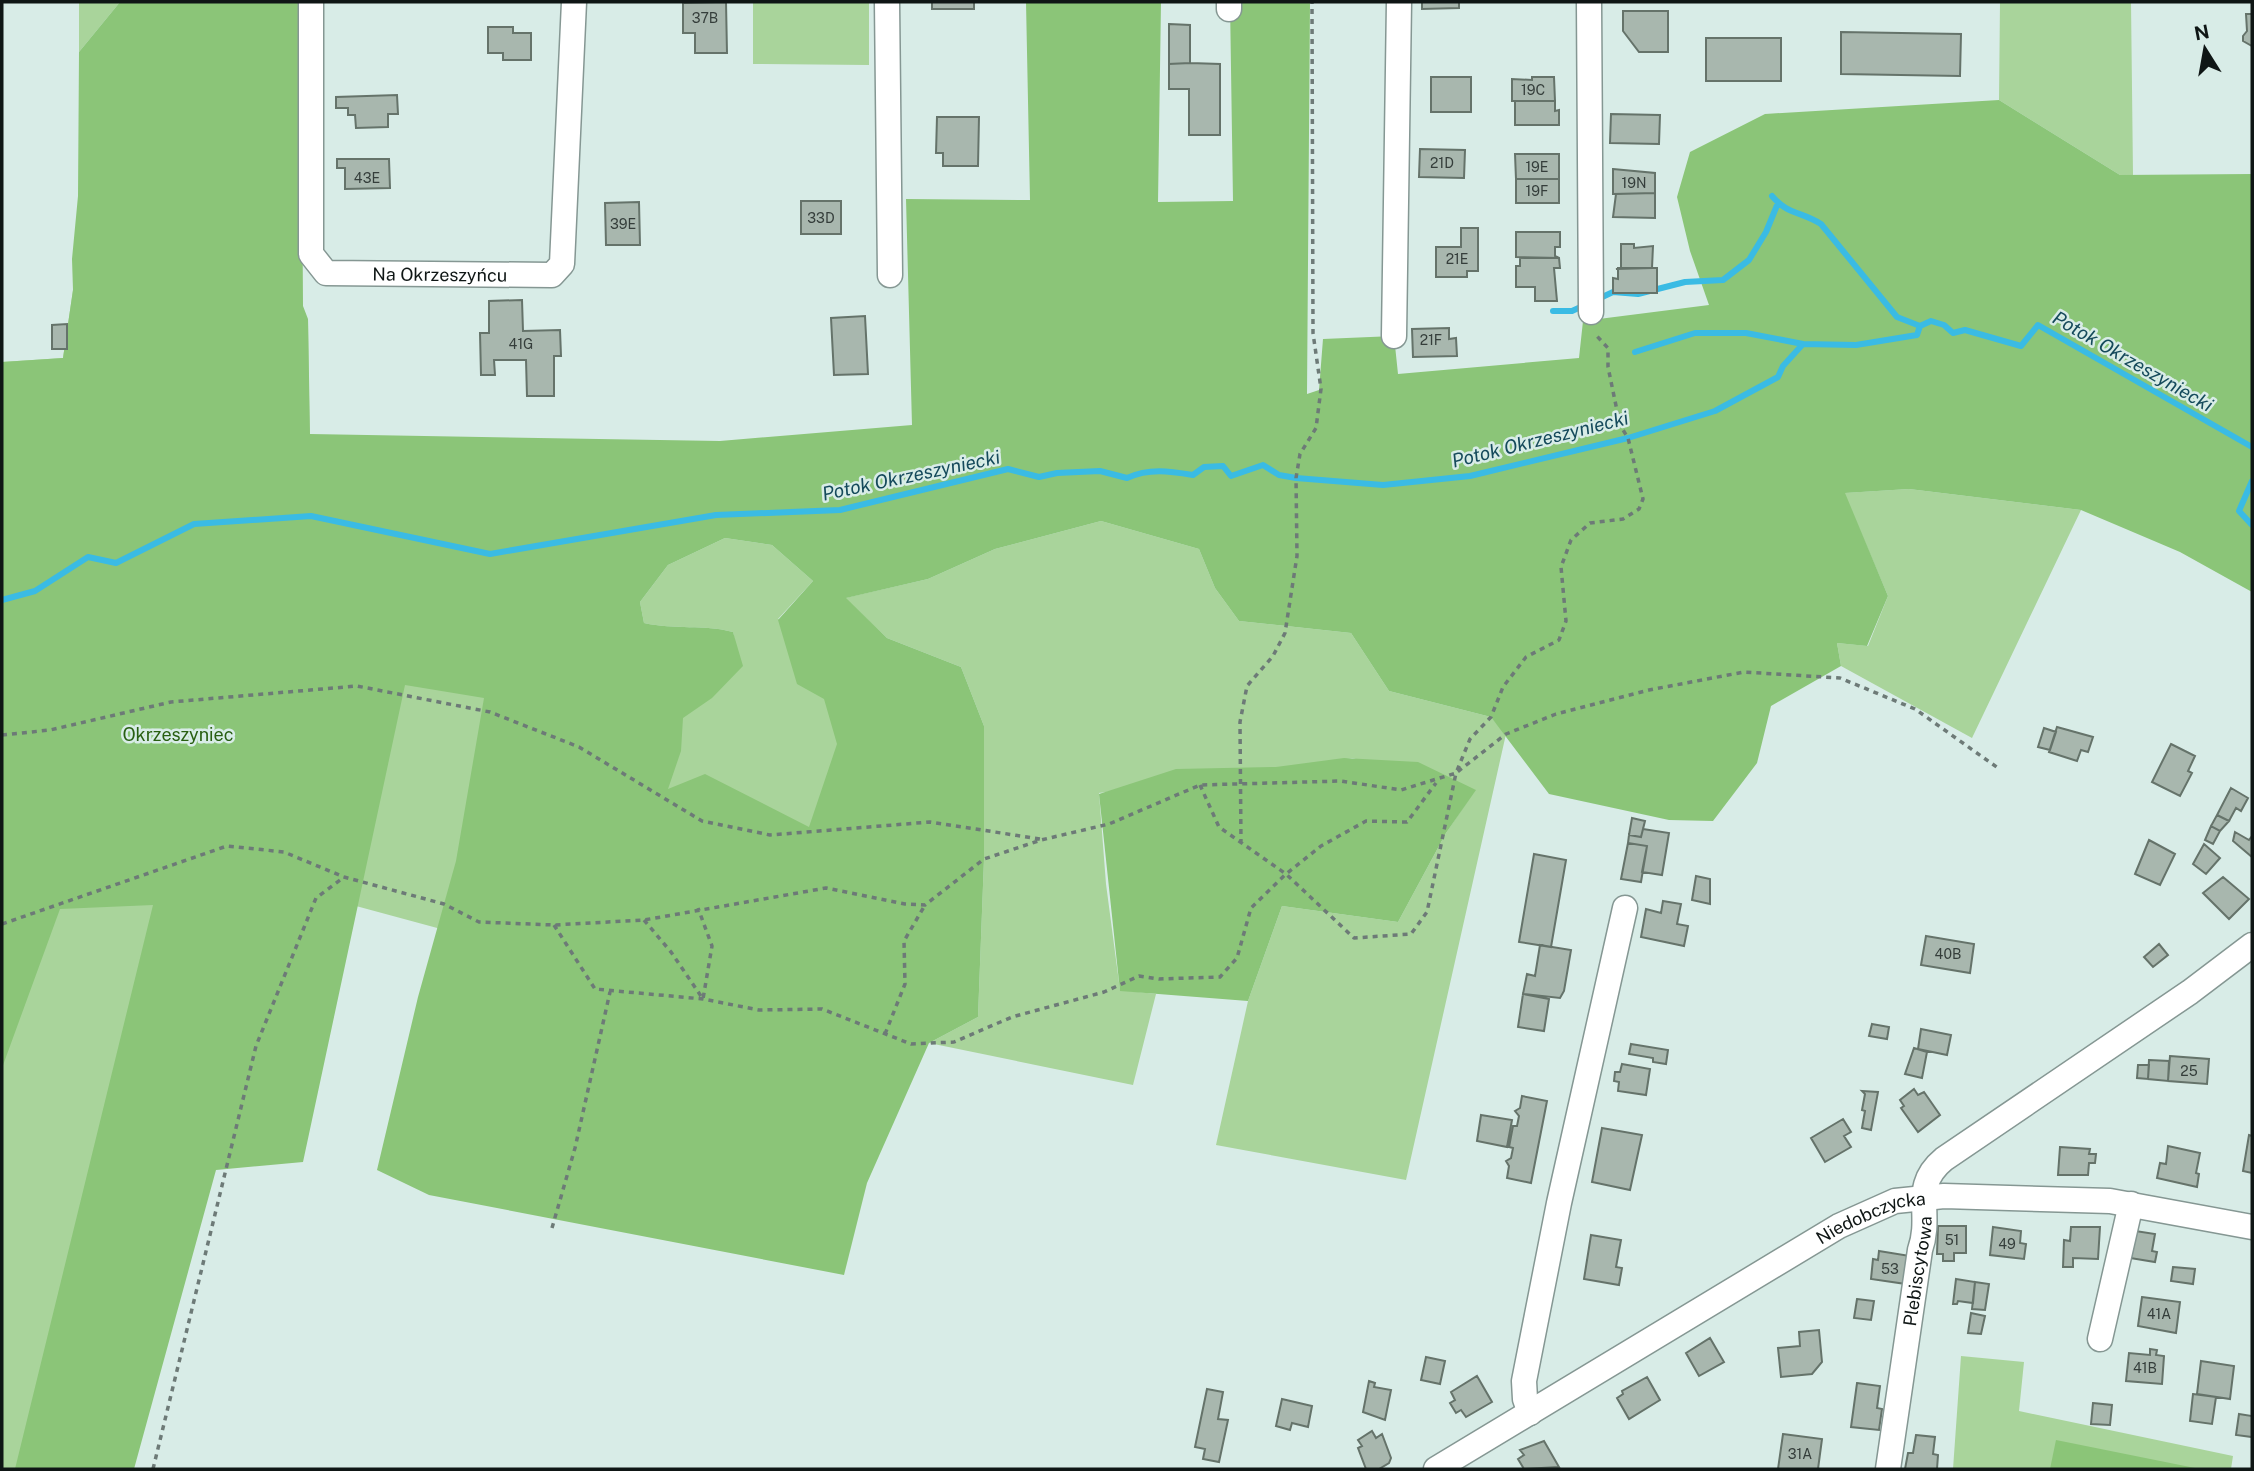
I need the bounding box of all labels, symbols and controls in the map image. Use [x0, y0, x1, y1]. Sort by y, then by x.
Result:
house number: 37B [692, 10, 718, 26]
north arrow [2170, 14, 2240, 84]
text: N [2192, 20, 2211, 45]
house number: 19C [1521, 82, 1545, 98]
house number: 21D [1430, 155, 1454, 171]
house number: 19E [1525, 159, 1549, 175]
house number: 43E [354, 170, 380, 186]
house number: 19N [1622, 175, 1647, 191]
house number: 19F [1526, 183, 1548, 199]
house number: 33D [807, 210, 835, 226]
house number: 39E [610, 216, 636, 232]
house number: 21E [1446, 251, 1468, 267]
street label: Na Okrzeszyńcu [372, 263, 507, 285]
water label: Potok Okrzeszyniecki [2049, 306, 2217, 416]
house number: 21F [1420, 332, 1442, 348]
house number: 41G [509, 336, 533, 352]
water label: Potok Okrzeszyniecki [1449, 406, 1631, 472]
water label: Potok Okrzeszyniecki [820, 445, 1002, 505]
park label: Okrzeszyniec [122, 724, 234, 745]
house number: 40B [1935, 946, 1961, 962]
house number: 25 [2180, 1063, 2198, 1079]
street label: Niedobczycka [1812, 1187, 1926, 1248]
street label: Plebiscytowa [1899, 1216, 1935, 1328]
house number: 51 [1945, 1232, 1959, 1248]
house number: 49 [1998, 1236, 2016, 1252]
house number: 53 [1881, 1261, 1899, 1277]
house number: 41A [2147, 1306, 2171, 1322]
house number: 41B [2133, 1360, 2157, 1376]
house number: 31A [1788, 1446, 1812, 1462]

